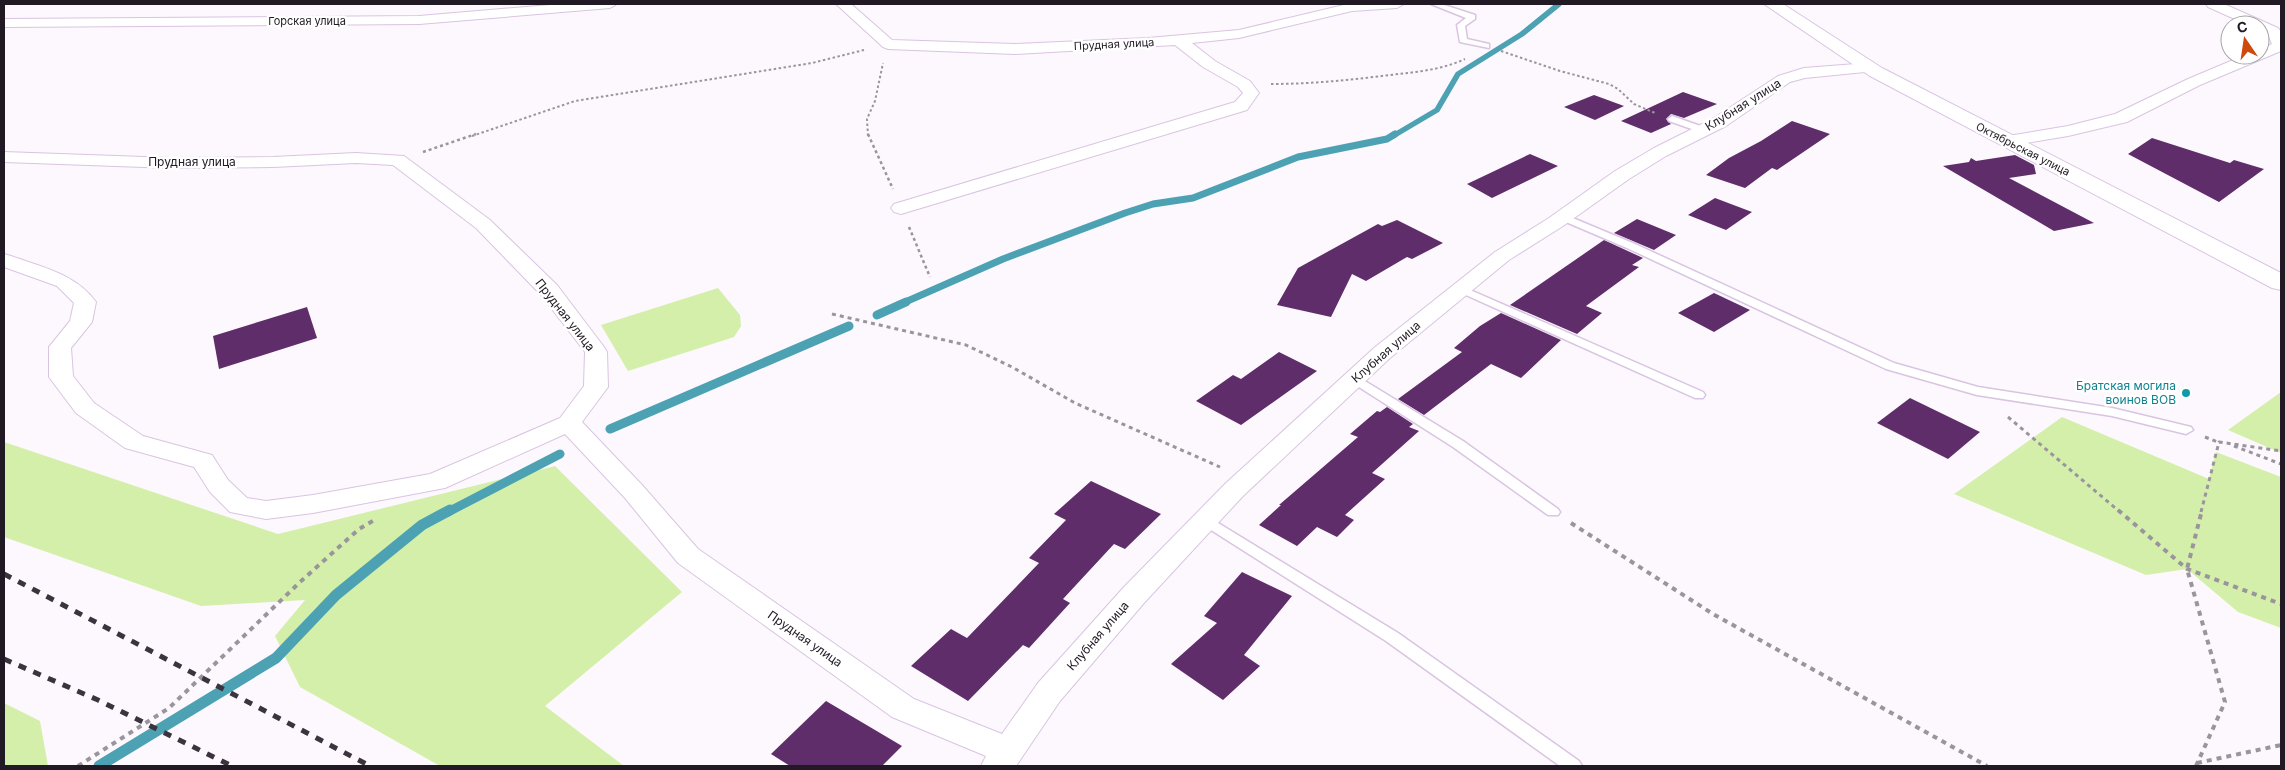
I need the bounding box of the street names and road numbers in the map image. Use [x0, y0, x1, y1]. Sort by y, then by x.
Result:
street label: Горская улица [268, 14, 346, 28]
street label: Прудная улица [1073, 35, 1155, 53]
street label: Клубная улица [1702, 75, 1783, 134]
street label: Октябрьская улица [1974, 119, 2072, 179]
street label: Прудная улица [148, 154, 236, 169]
street label: Прудная улица [532, 276, 598, 354]
street label: Клубная улица [1348, 318, 1423, 386]
street label: Клубная улица [1064, 598, 1132, 673]
street label: Прудная улица [765, 607, 846, 670]

